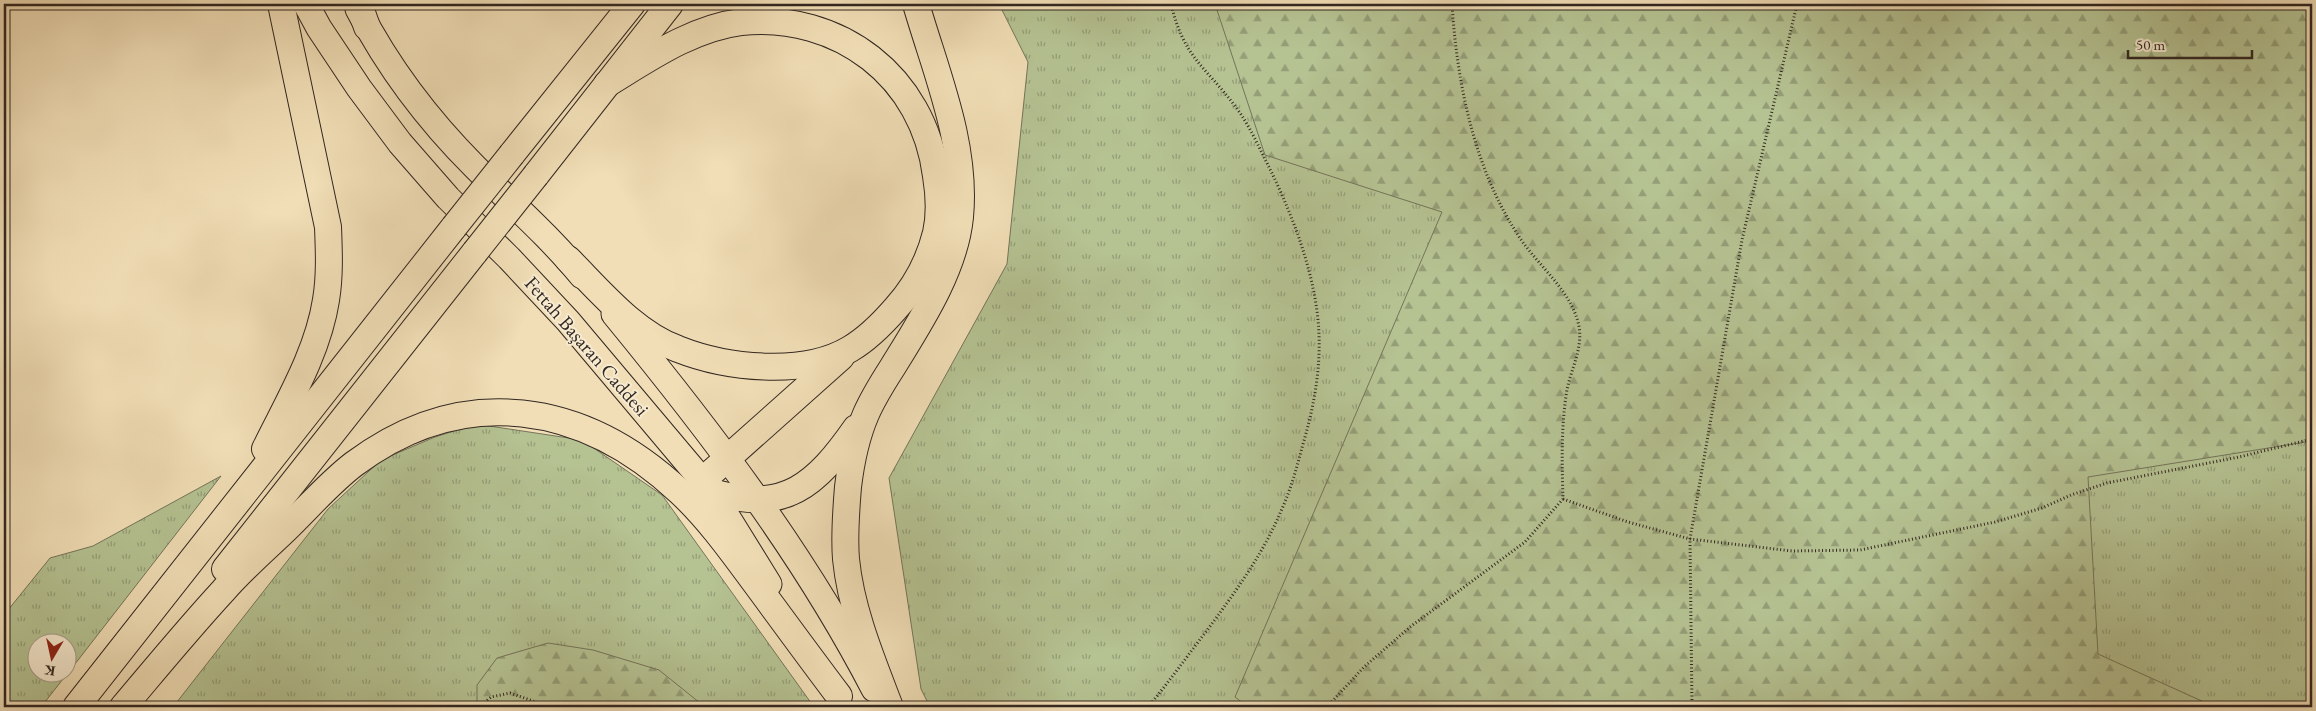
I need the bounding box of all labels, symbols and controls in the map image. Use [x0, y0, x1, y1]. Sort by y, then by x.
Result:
scale bar [2128, 28, 2252, 60]
text: 50 m [2136, 35, 2165, 54]
street label: Fettah Başaran Caddesi [519, 271, 655, 421]
north arrow [28, 634, 78, 684]
text: K [43, 661, 57, 681]

